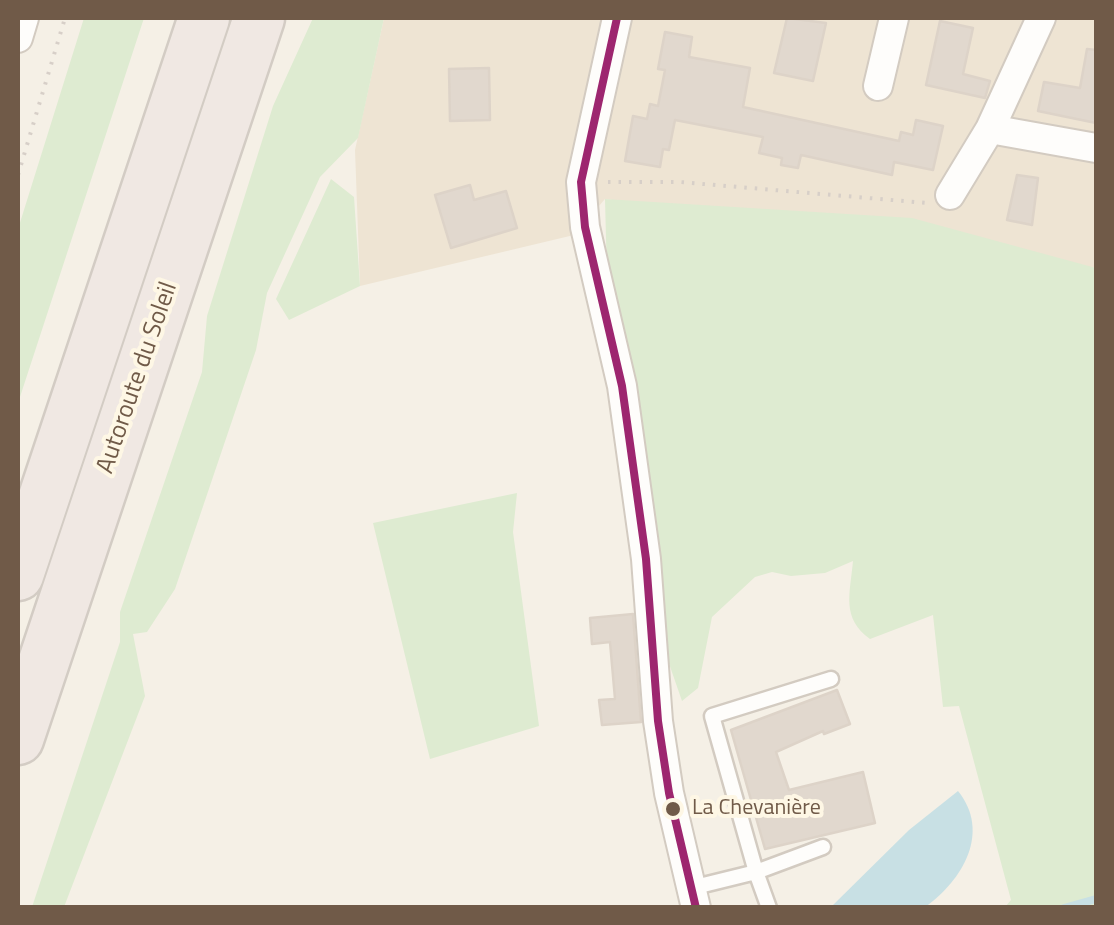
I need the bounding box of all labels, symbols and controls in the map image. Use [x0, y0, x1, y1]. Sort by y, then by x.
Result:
street label: Autoroute du Soleil [91, 278, 185, 478]
place label: La Chevanière [692, 796, 821, 822]
marker: La Chevanière [663, 799, 683, 819]

